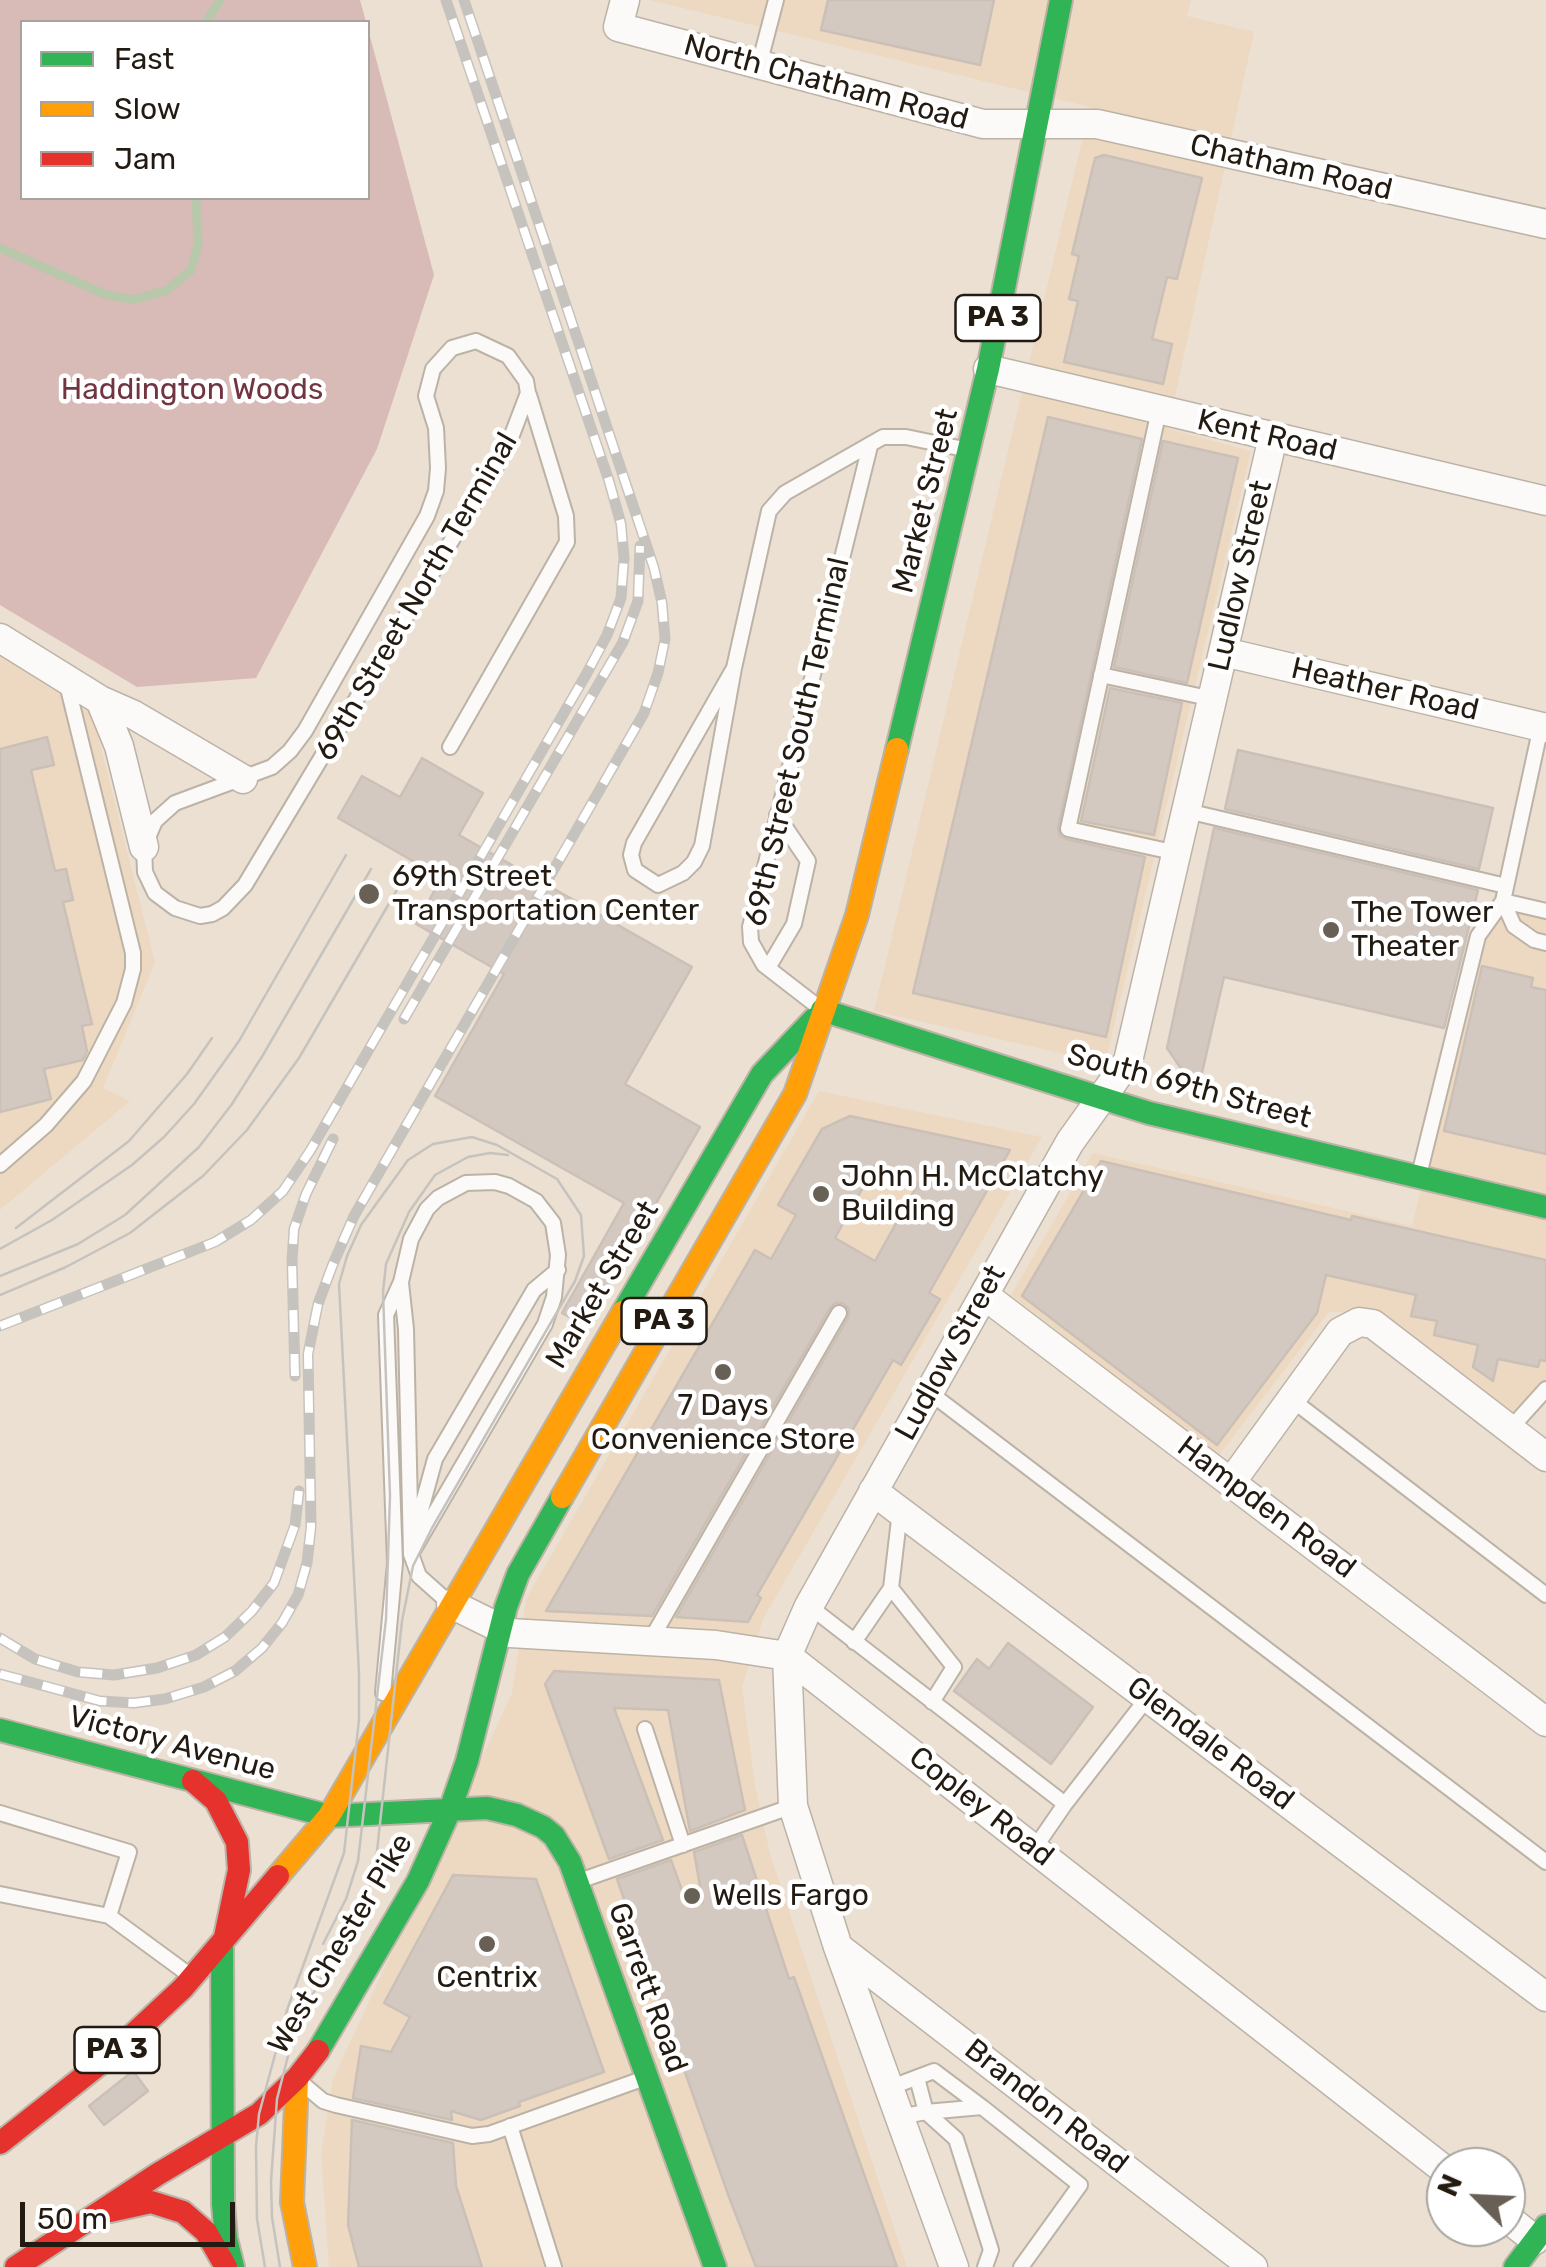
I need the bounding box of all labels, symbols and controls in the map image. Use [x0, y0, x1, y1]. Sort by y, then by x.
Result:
legend [20, 20, 370, 200]
street label: North Chatham Road [680, 28, 972, 138]
text: Fast [114, 41, 174, 77]
text: Slow [114, 91, 181, 127]
street label: Chatham Road [1186, 127, 1396, 209]
text: Jam [114, 141, 176, 177]
road number: PA 3 [956, 295, 1040, 341]
park label: Haddington Woods [61, 372, 323, 408]
street label: Kent Road [1194, 402, 1340, 470]
street label: Market Street [886, 405, 966, 597]
street label: 69th Street North Terminal [308, 427, 526, 767]
street label: Ludlow Street [1202, 477, 1280, 675]
street label: 69th Street South Terminal [738, 554, 858, 930]
street label: Heather Road [1288, 651, 1482, 729]
place label: 69th Street Transportation Center [392, 859, 699, 930]
marker: 69th Street Transportation Center [356, 881, 382, 907]
place label: The Tower Theater [1351, 895, 1493, 966]
marker: The Tower Theater [1320, 919, 1342, 941]
street label: South 69th Street [1063, 1037, 1315, 1137]
place label: John H. McClatchy Building [841, 1159, 1104, 1230]
marker: John H. McClatchy Building [810, 1183, 832, 1205]
street label: Market Street [539, 1195, 667, 1375]
street label: Ludlow Street [888, 1259, 1014, 1447]
road number: PA 3 [622, 1298, 706, 1344]
marker: 7 Days Convenience Store [712, 1361, 734, 1383]
place label: 7 Days Convenience Store [591, 1388, 855, 1458]
street label: Hampden Road [1170, 1429, 1362, 1587]
street label: Glendale Road [1119, 1670, 1301, 1818]
street label: Victory Avenue [65, 1699, 279, 1789]
street label: Copley Road [902, 1739, 1060, 1875]
street label: West Chester Pike [261, 1827, 421, 2061]
place label: Wells Fargo [712, 1878, 869, 1914]
marker: Wells Fargo [681, 1885, 703, 1907]
street label: Garrett Road [600, 1898, 694, 2078]
marker: Centrix [476, 1933, 498, 1955]
place label: Centrix [436, 1960, 538, 1996]
road number: PA 3 [74, 2027, 160, 2073]
street label: Brandon Road [957, 2032, 1135, 2182]
north arrow [1426, 2147, 1526, 2247]
text: N [1431, 2170, 1469, 2201]
scale bar [25, 2182, 240, 2244]
text: 50 m [37, 2201, 108, 2237]

